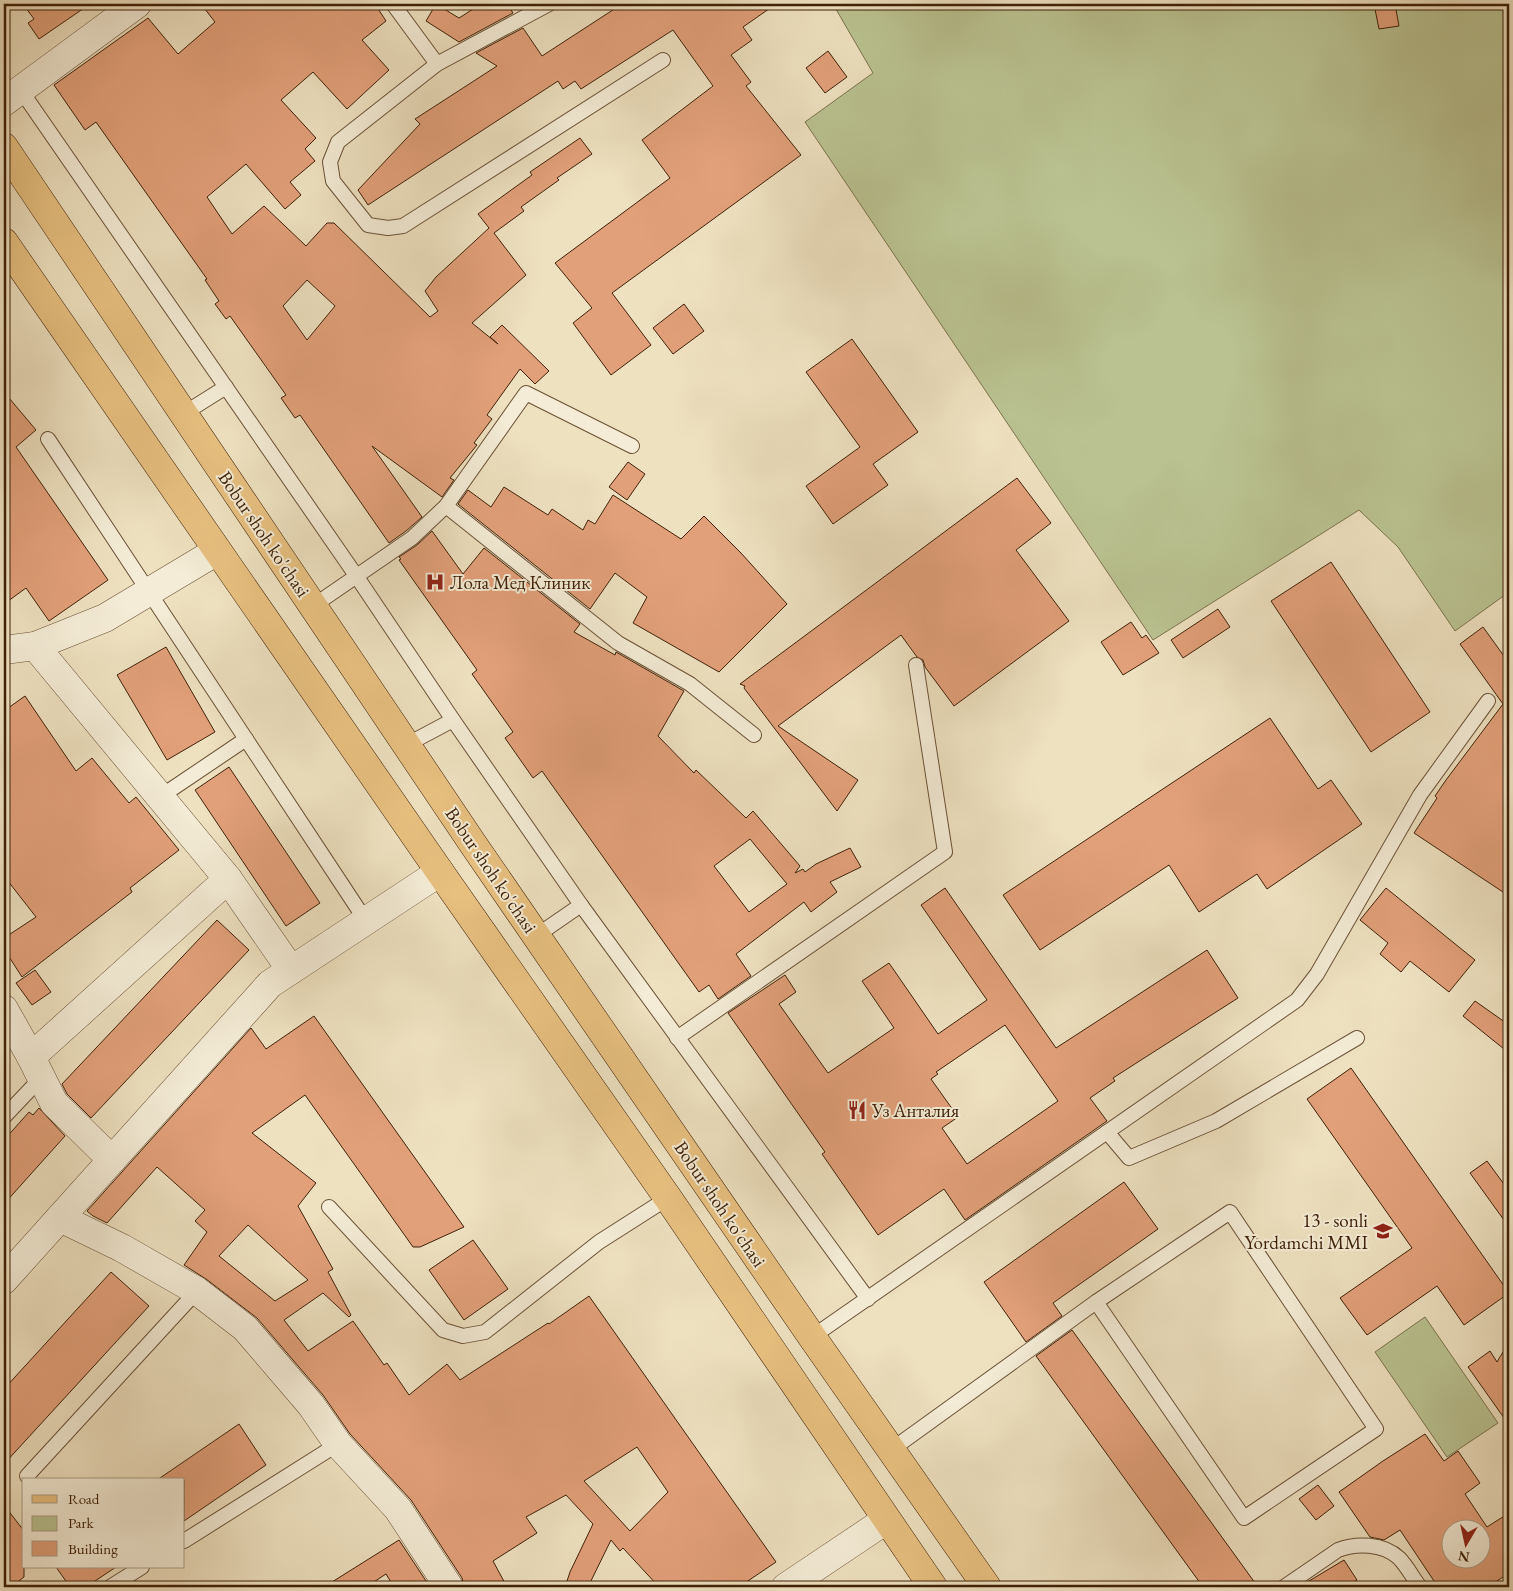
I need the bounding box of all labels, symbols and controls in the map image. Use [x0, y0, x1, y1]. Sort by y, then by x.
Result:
street label: Bobur shoh ko'chasi [212, 466, 316, 602]
place label: Лола Мед Клиник [450, 570, 590, 595]
hospital icon: Лола Мед Клиник [424, 571, 446, 593]
street label: Bobur shoh ko'chasi [439, 802, 543, 938]
place label: Уз Анталия [871, 1098, 960, 1123]
restaurant icon: Уз Анталия [846, 1099, 868, 1121]
street label: Bobur shoh ko'chasi [668, 1136, 772, 1272]
place label: 13 - sonli Yordamchi MMI [1245, 1208, 1369, 1255]
school or university icon: 13 - sonli Yordamchi MMI [1372, 1220, 1394, 1242]
legend [22, 1478, 185, 1568]
text: Road [68, 1489, 100, 1508]
text: Park [68, 1513, 95, 1532]
north arrow [1440, 1518, 1490, 1568]
text: Building [68, 1539, 118, 1558]
text: N [1456, 1547, 1471, 1567]

